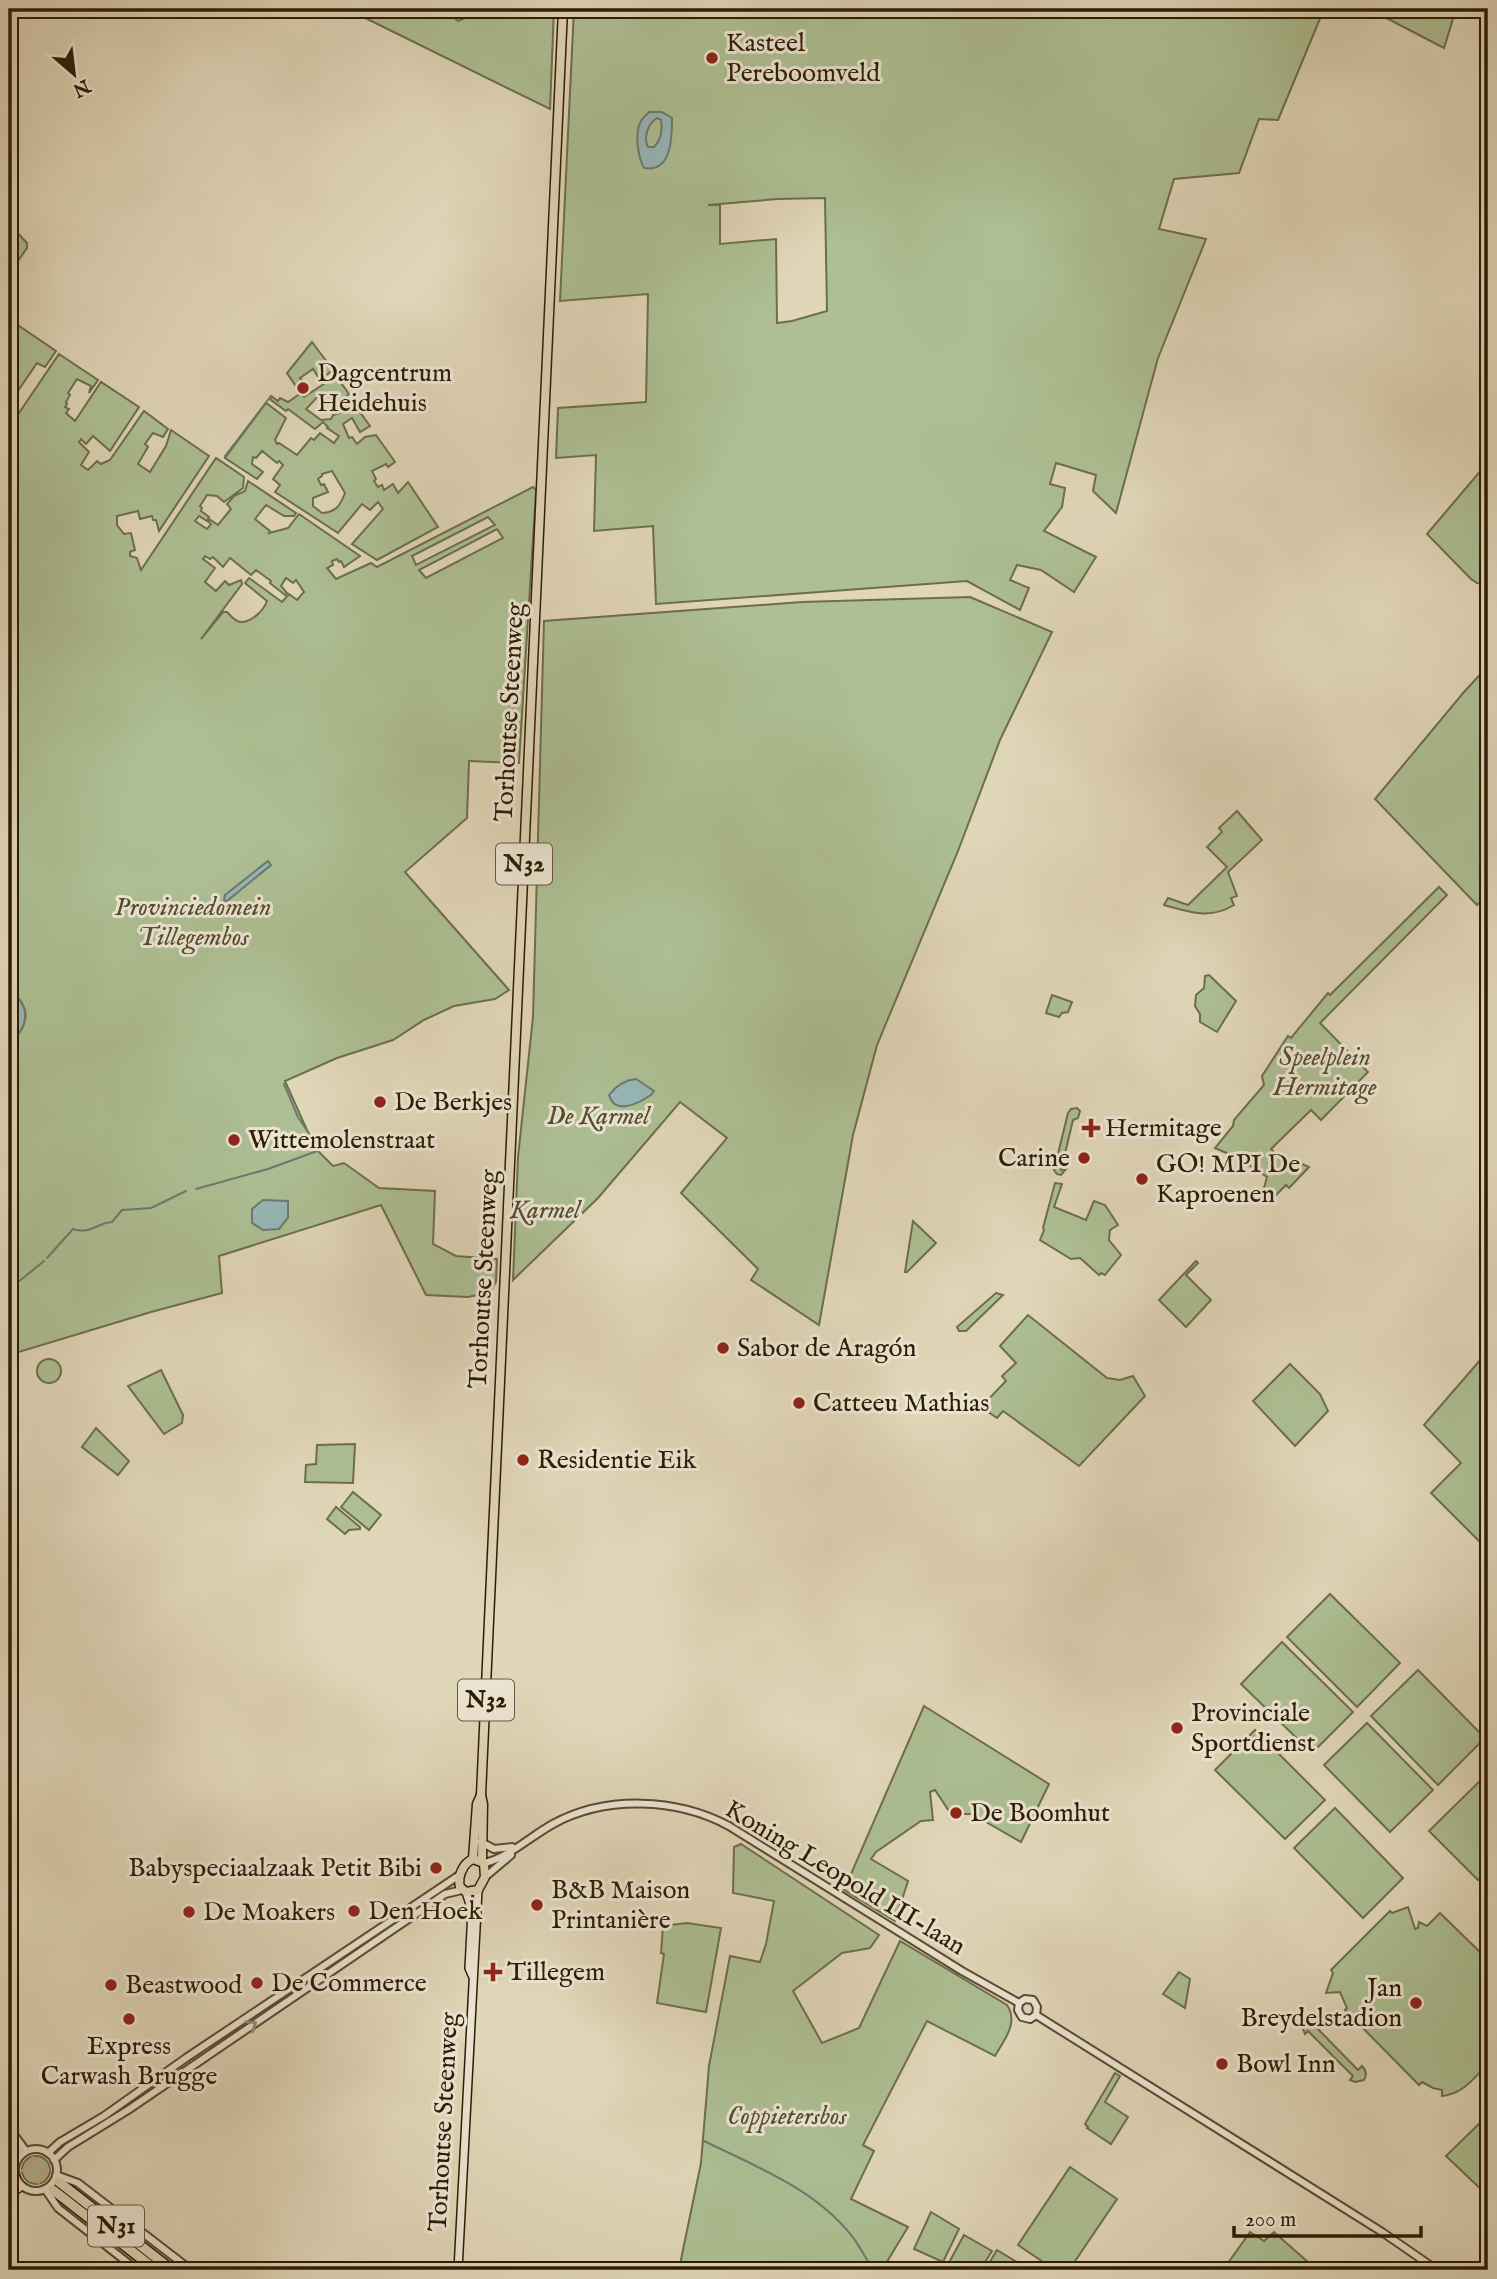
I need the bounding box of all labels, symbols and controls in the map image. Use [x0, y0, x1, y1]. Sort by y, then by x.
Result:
place label: Kasteel Pereboomveld [726, 27, 880, 90]
north arrow [38, 38, 108, 108]
marker: Kasteel Pereboomveld [704, 50, 720, 66]
text: N [68, 72, 95, 102]
place label: Dagcentrum Heidehuis [317, 357, 452, 420]
marker: Dagcentrum Heidehuis [295, 380, 311, 396]
street label: Torhoutse Steenweg [488, 601, 532, 822]
road number: N32 [496, 844, 552, 884]
park label: Provinciedomein Tillegembos [115, 891, 271, 955]
park label: Speelplein Hermitage [1272, 1041, 1377, 1105]
place label: De Berkjes [394, 1086, 512, 1119]
marker: De Berkjes [372, 1094, 388, 1110]
park label: De Karmel [547, 1100, 651, 1133]
place label: Hermitage [1105, 1112, 1222, 1145]
marker: Hermitage [1083, 1120, 1099, 1136]
place label: Wittemolenstraat [248, 1124, 435, 1157]
marker: Wittemolenstraat [226, 1132, 242, 1148]
place label: Carine [998, 1142, 1070, 1175]
place label: GO! MPI De Kaproenen [1156, 1148, 1300, 1211]
marker: Carine [1076, 1150, 1092, 1166]
street label: Torhoutse Steenweg [462, 1168, 506, 1389]
marker: GO! MPI De Kaproenen [1134, 1171, 1150, 1187]
park label: Karmel [509, 1194, 582, 1227]
place label: Sabor de Aragón [737, 1332, 916, 1365]
marker: Sabor de Aragón [715, 1340, 731, 1356]
place label: Catteeu Mathias [813, 1387, 989, 1420]
marker: Catteeu Mathias [791, 1395, 807, 1411]
place label: Residentie Eik [537, 1444, 697, 1477]
marker: Residentie Eik [515, 1452, 531, 1468]
road number: N32 [458, 1680, 514, 1720]
place label: Provinciale Sportdienst [1191, 1697, 1315, 1760]
marker: Provinciale Sportdienst [1169, 1720, 1185, 1736]
street label: Koning Leopold III-laan [718, 1793, 972, 1963]
place label: De Boomhut [970, 1797, 1110, 1830]
marker: De Boomhut [948, 1805, 964, 1821]
place label: Babyspeciaalzaak Petit Bibi [128, 1852, 422, 1885]
marker: Babyspeciaalzaak Petit Bibi [428, 1860, 444, 1876]
place label: B&B Maison Printanière [551, 1874, 690, 1937]
place label: Den Hoek [368, 1895, 483, 1928]
place label: De Moakers [203, 1896, 335, 1929]
marker: B&B Maison Printanière [529, 1897, 545, 1913]
marker: Den Hoek [346, 1903, 362, 1919]
marker: De Moakers [181, 1904, 197, 1920]
place label: Tillegem [507, 1956, 605, 1989]
marker: Tillegem [485, 1964, 501, 1980]
place label: De Commerce [271, 1967, 427, 2000]
place label: Beastwood [125, 1969, 242, 2002]
place label: Jan Breydelstadion [1240, 1972, 1402, 2035]
marker: De Commerce [249, 1975, 265, 1991]
marker: Beastwood [103, 1977, 119, 1993]
marker: Jan Breydelstadion [1408, 1995, 1424, 2011]
marker: Express Carwash Brugge [121, 2011, 137, 2027]
street label: Torhoutse Steenweg [422, 2011, 466, 2232]
one-way arrow [244, 2021, 257, 2033]
place label: Express Carwash Brugge [41, 2030, 217, 2093]
place label: Bowl Inn [1236, 2048, 1336, 2081]
marker: Bowl Inn [1214, 2056, 1230, 2072]
park label: Coppietersbos [727, 2100, 847, 2133]
scale bar [1234, 2195, 1422, 2239]
road number: N31 [88, 2206, 144, 2246]
text: 200 m [1245, 2207, 1296, 2234]

